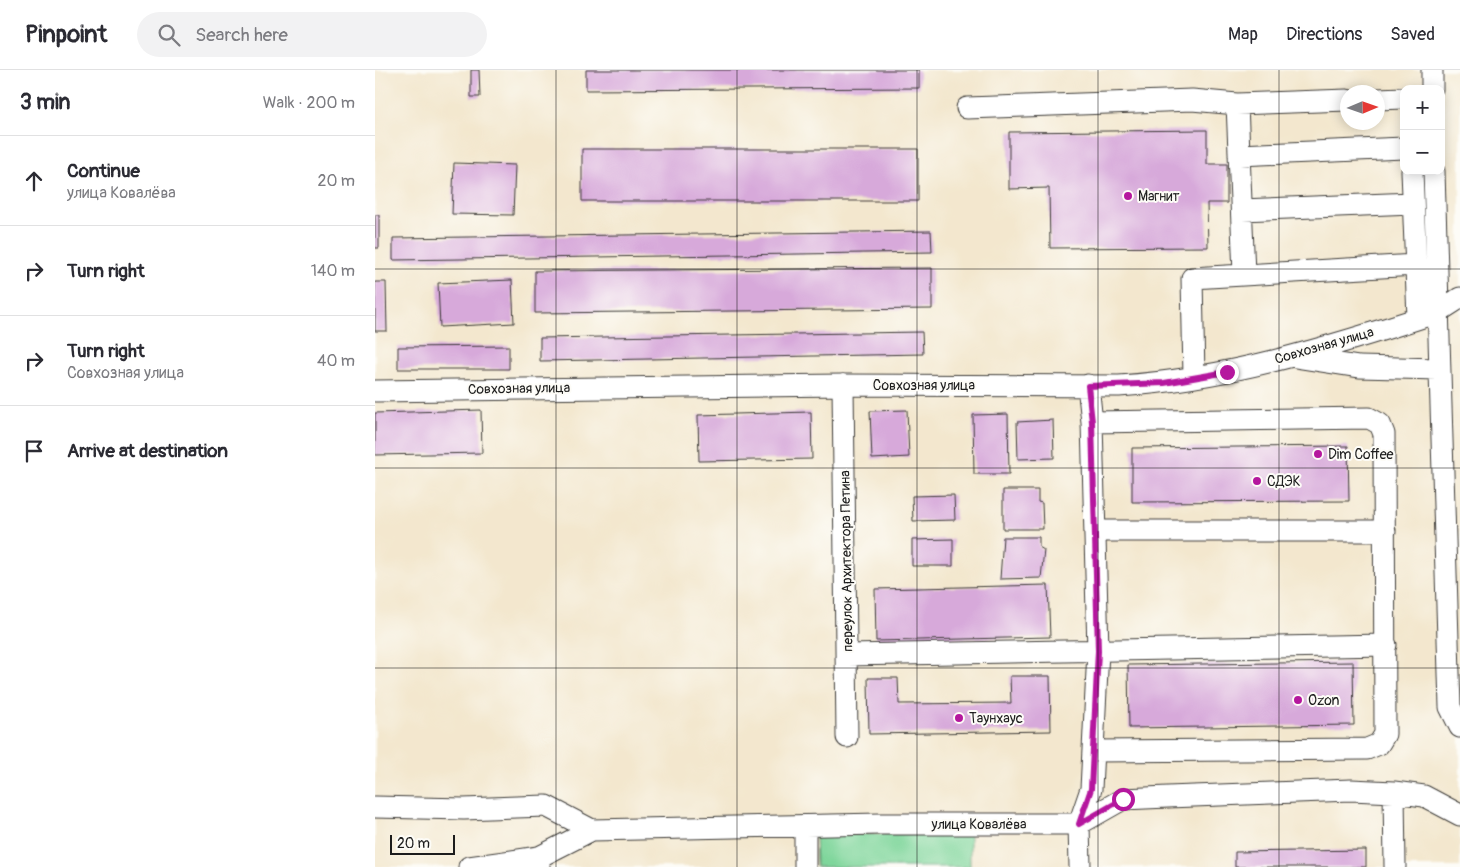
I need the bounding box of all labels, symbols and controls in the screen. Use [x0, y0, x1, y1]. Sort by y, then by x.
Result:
search box [137, 12, 487, 57]
text: Pinpoint [25, 20, 107, 49]
icon: search [155, 21, 183, 49]
text: Search here [195, 23, 288, 47]
text: Map [1228, 23, 1258, 46]
text: Directions [1286, 23, 1362, 46]
text: Saved [1390, 23, 1435, 46]
north arrow [1340, 85, 1385, 130]
map controls [1400, 85, 1445, 175]
button: + [1400, 85, 1445, 130]
text: 3 min [20, 89, 70, 116]
text: Walk · 200 m [263, 93, 355, 113]
button: − [1400, 130, 1445, 175]
text: Continue [67, 159, 140, 183]
icon: ahead [20, 167, 48, 195]
text: 20 m [317, 171, 355, 191]
text: улица Ковалёва [67, 183, 176, 203]
place label: Магнит [1138, 188, 1180, 205]
marker: Магнит [1122, 190, 1134, 202]
icon: right [20, 257, 48, 285]
text: Turn right [67, 259, 145, 283]
text: 140 m [311, 261, 355, 281]
street label: Совхозная улица [1273, 323, 1376, 368]
text: Turn right [67, 339, 145, 363]
icon: right [20, 347, 48, 375]
text: 40 m [317, 351, 355, 371]
route end [1216, 361, 1239, 384]
text: Совхозная улица [67, 363, 184, 383]
street label: Совхозная улица [873, 377, 975, 394]
street label: Совхозная улица [468, 379, 570, 398]
icon: arrive [20, 437, 48, 465]
text: Arrive at destination [67, 439, 228, 463]
place label: Dim Coffee [1328, 446, 1394, 463]
marker: Dim Coffee [1312, 448, 1324, 460]
street label: переулок Архитектора Петина [836, 470, 857, 652]
place label: СДЭК [1267, 473, 1301, 490]
marker: СДЭК [1251, 475, 1263, 487]
place label: Ozon [1308, 692, 1340, 709]
marker: Ozon [1292, 694, 1304, 706]
place label: Таунхаус [969, 710, 1023, 727]
marker: Таунхаус [953, 712, 965, 724]
route start [1112, 788, 1135, 811]
street label: улица Ковалёва [930, 816, 1027, 833]
scale bar [390, 832, 455, 855]
text: 20 m [397, 835, 430, 852]

